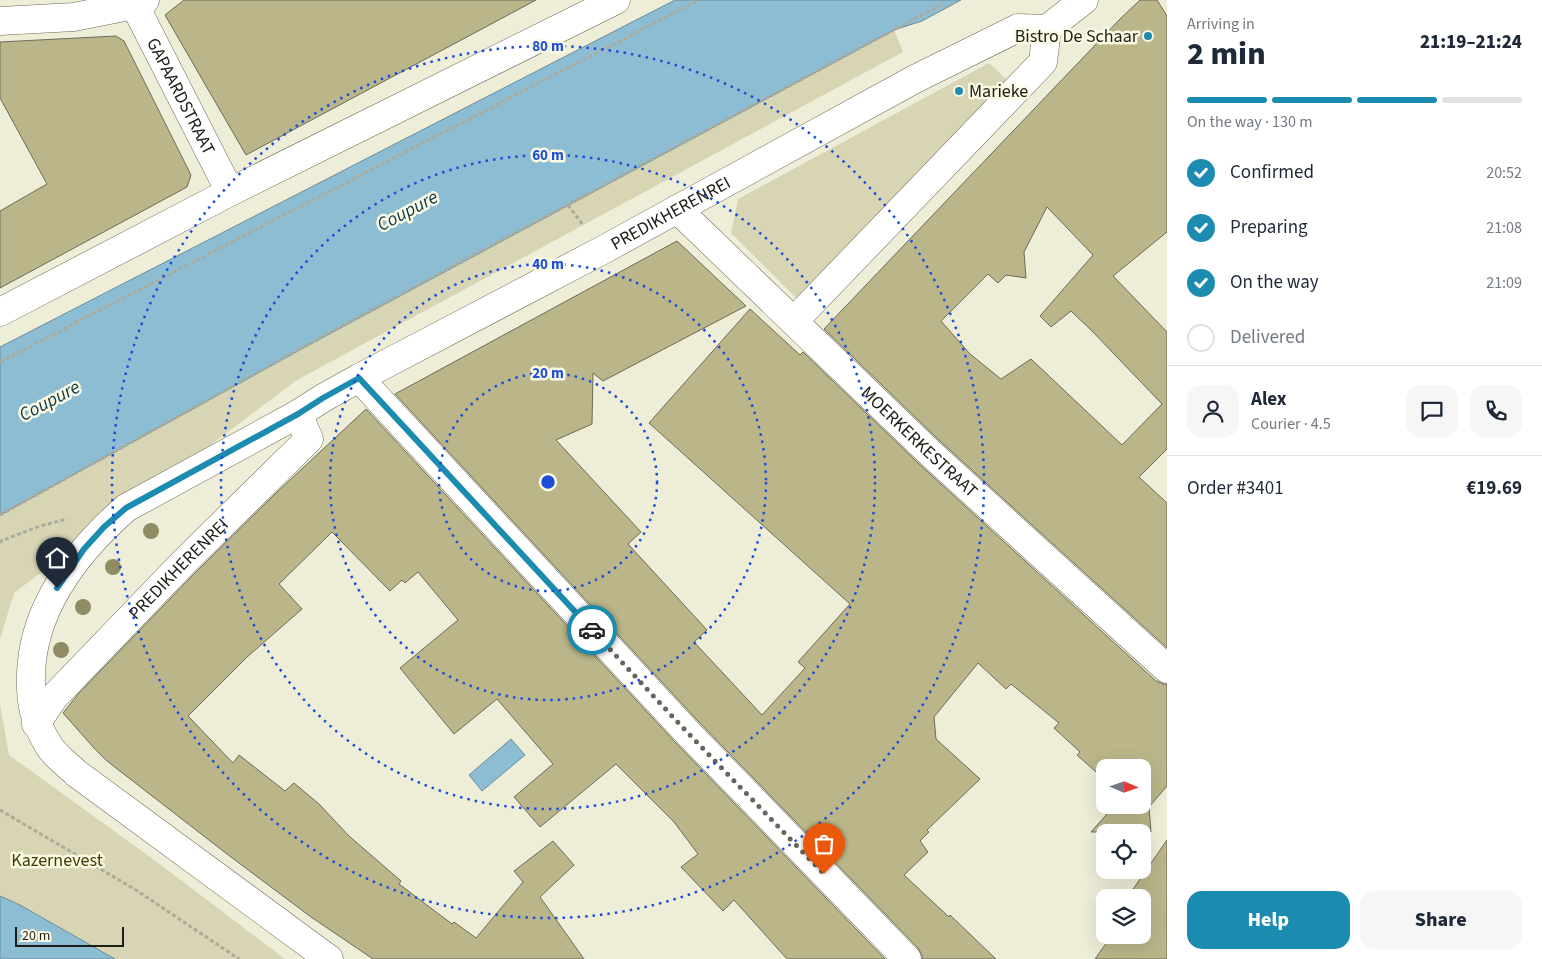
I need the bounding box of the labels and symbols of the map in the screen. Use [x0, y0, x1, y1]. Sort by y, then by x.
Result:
place label: Bistro De Schaar [1015, 24, 1139, 49]
marker: Bistro De Schaar [1142, 30, 1154, 42]
street label: GAPAARDSTRAAT [140, 34, 221, 160]
text: 80 m [532, 36, 564, 57]
place label: Marieke [969, 79, 1028, 104]
marker: Marieke [953, 85, 965, 97]
text: 60 m [532, 145, 564, 166]
street label: PREDIKHERENREI [606, 170, 735, 256]
water label: Coupure [372, 184, 443, 239]
text: 40 m [532, 254, 564, 275]
text: 20 m [532, 363, 564, 384]
water label: Coupure [14, 374, 85, 429]
street label: MOERKERKESTRAAT [855, 381, 983, 504]
centre of rings [539, 473, 557, 491]
street label: PREDIKHERENREI [123, 513, 234, 625]
pin [36, 537, 78, 588]
courier [567, 605, 617, 655]
north arrow [1096, 759, 1151, 814]
pin [803, 823, 845, 874]
park label: Kazernevest [11, 848, 103, 873]
scale bar [15, 924, 124, 947]

